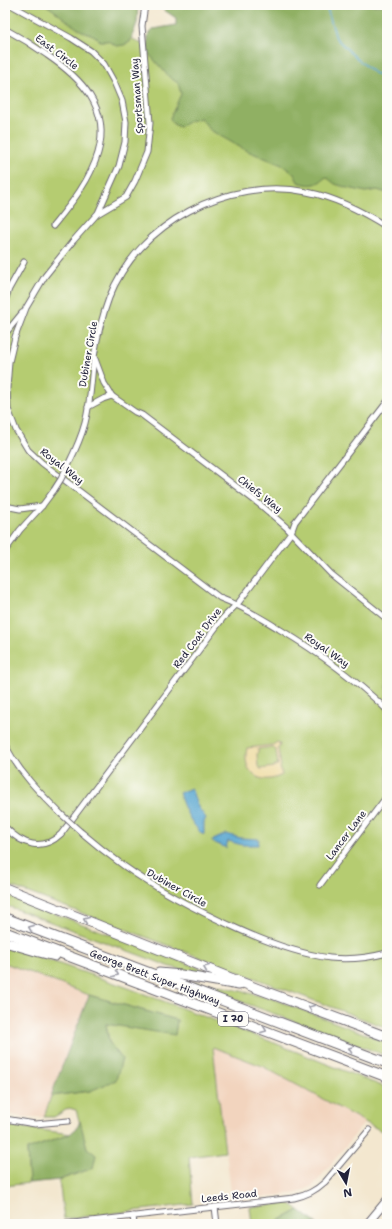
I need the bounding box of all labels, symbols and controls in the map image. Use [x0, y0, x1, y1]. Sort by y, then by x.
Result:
street label: East Circle [33, 31, 82, 73]
street label: Sportsman Way [128, 57, 146, 134]
street label: Dubiner Circle [76, 320, 100, 388]
street label: Royal Way [38, 445, 87, 487]
street label: Chiefs Way [235, 473, 285, 516]
street label: Red Coat Drive [170, 605, 224, 671]
street label: Royal Way [302, 630, 352, 670]
street label: Lancer Lane [323, 807, 369, 863]
street label: Dubiner Circle [145, 866, 210, 910]
one-way arrow [82, 917, 90, 925]
one-way arrow [27, 924, 34, 932]
street label: George Brett Super Highway [88, 946, 222, 1008]
one-way arrow [203, 965, 211, 973]
one-way arrow [113, 970, 120, 978]
one-way arrow [308, 1005, 315, 1013]
road number: I 70 [218, 1012, 248, 1026]
one-way arrow [260, 1026, 267, 1034]
one-way arrow [347, 1045, 354, 1053]
north arrow [326, 1163, 366, 1203]
text: N [342, 1184, 353, 1201]
street label: Leeds Road [200, 1187, 258, 1205]

